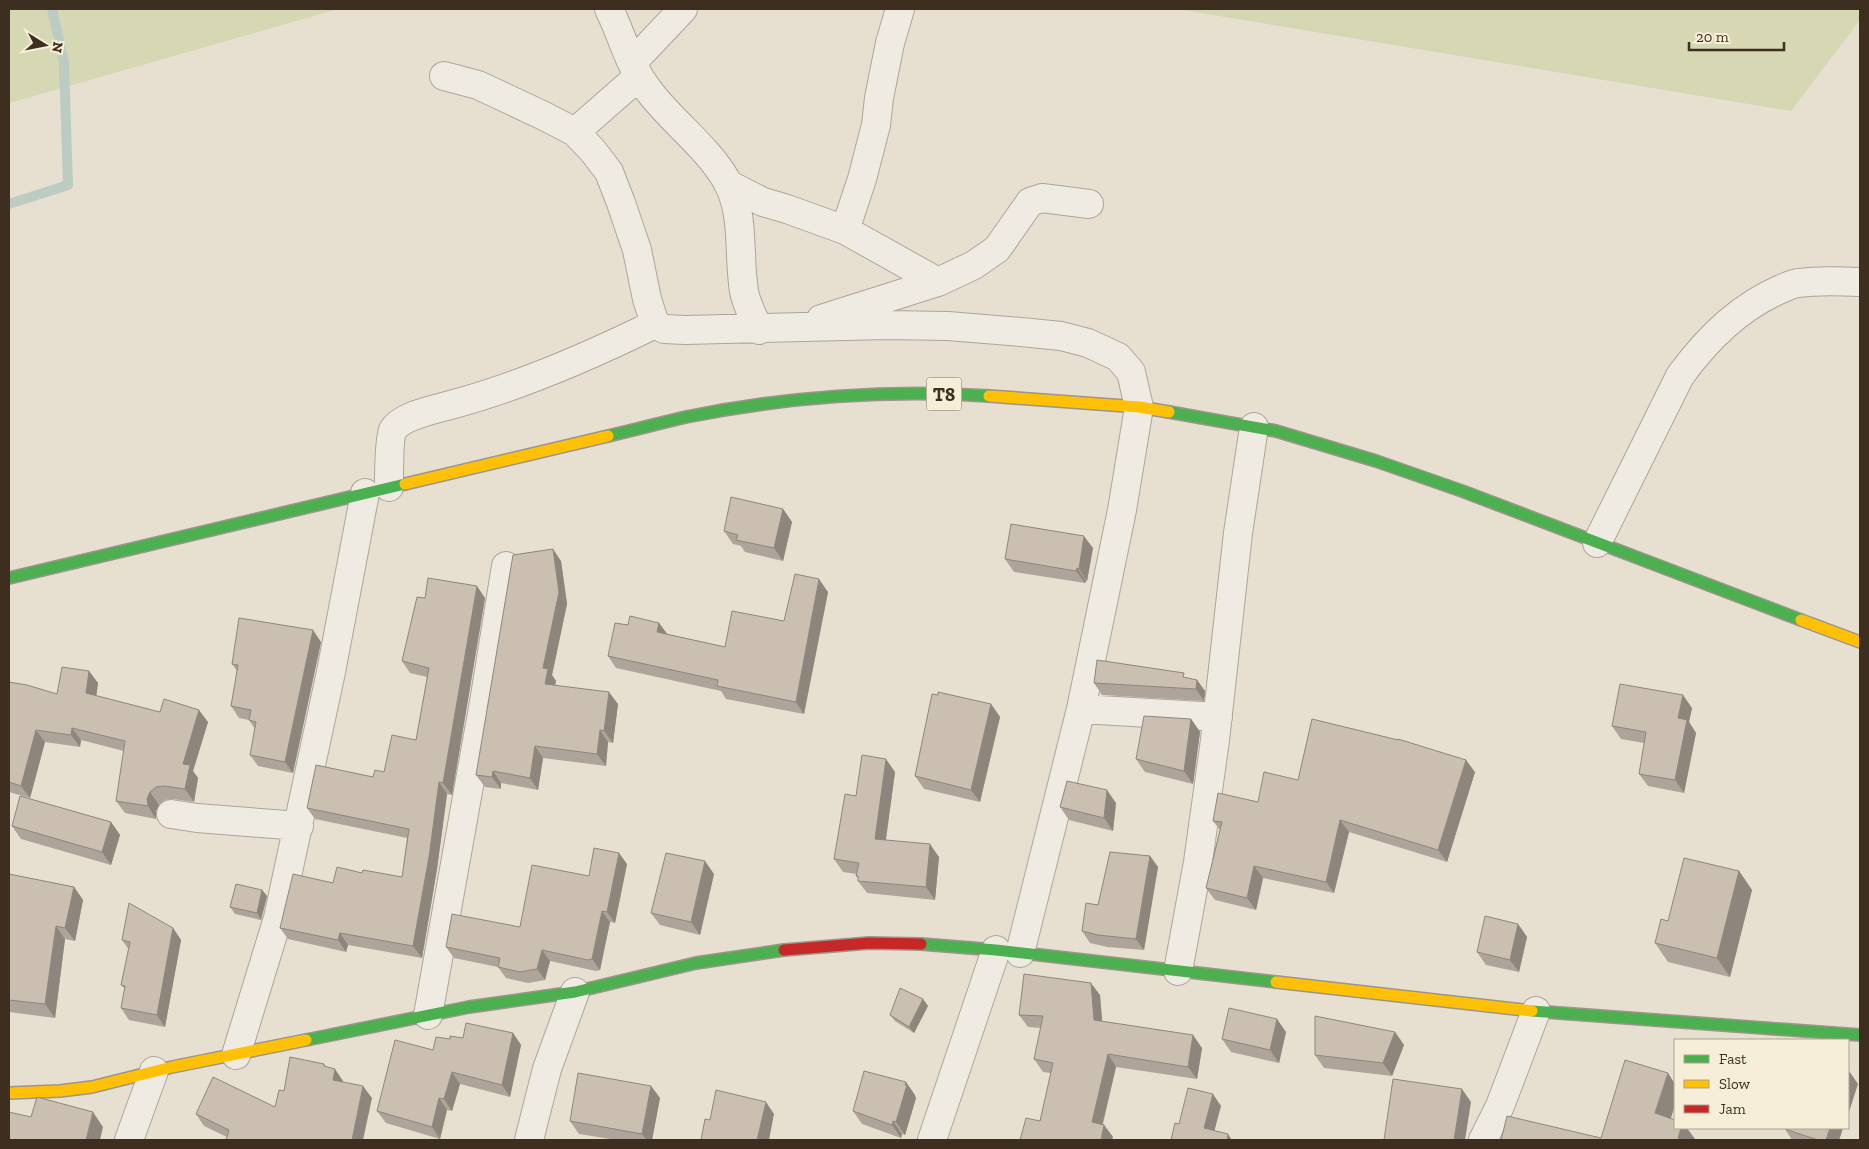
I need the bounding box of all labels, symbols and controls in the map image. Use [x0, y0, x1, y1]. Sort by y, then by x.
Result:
north arrow [20, 20, 70, 70]
scale bar [1689, 20, 1784, 52]
text: 20 m [1696, 28, 1729, 46]
text: N [48, 40, 67, 54]
road number: T8 [926, 378, 962, 410]
legend [1674, 1039, 1849, 1129]
text: Fast [1719, 1050, 1747, 1068]
text: Slow [1719, 1075, 1751, 1093]
text: Jam [1719, 1100, 1746, 1118]

